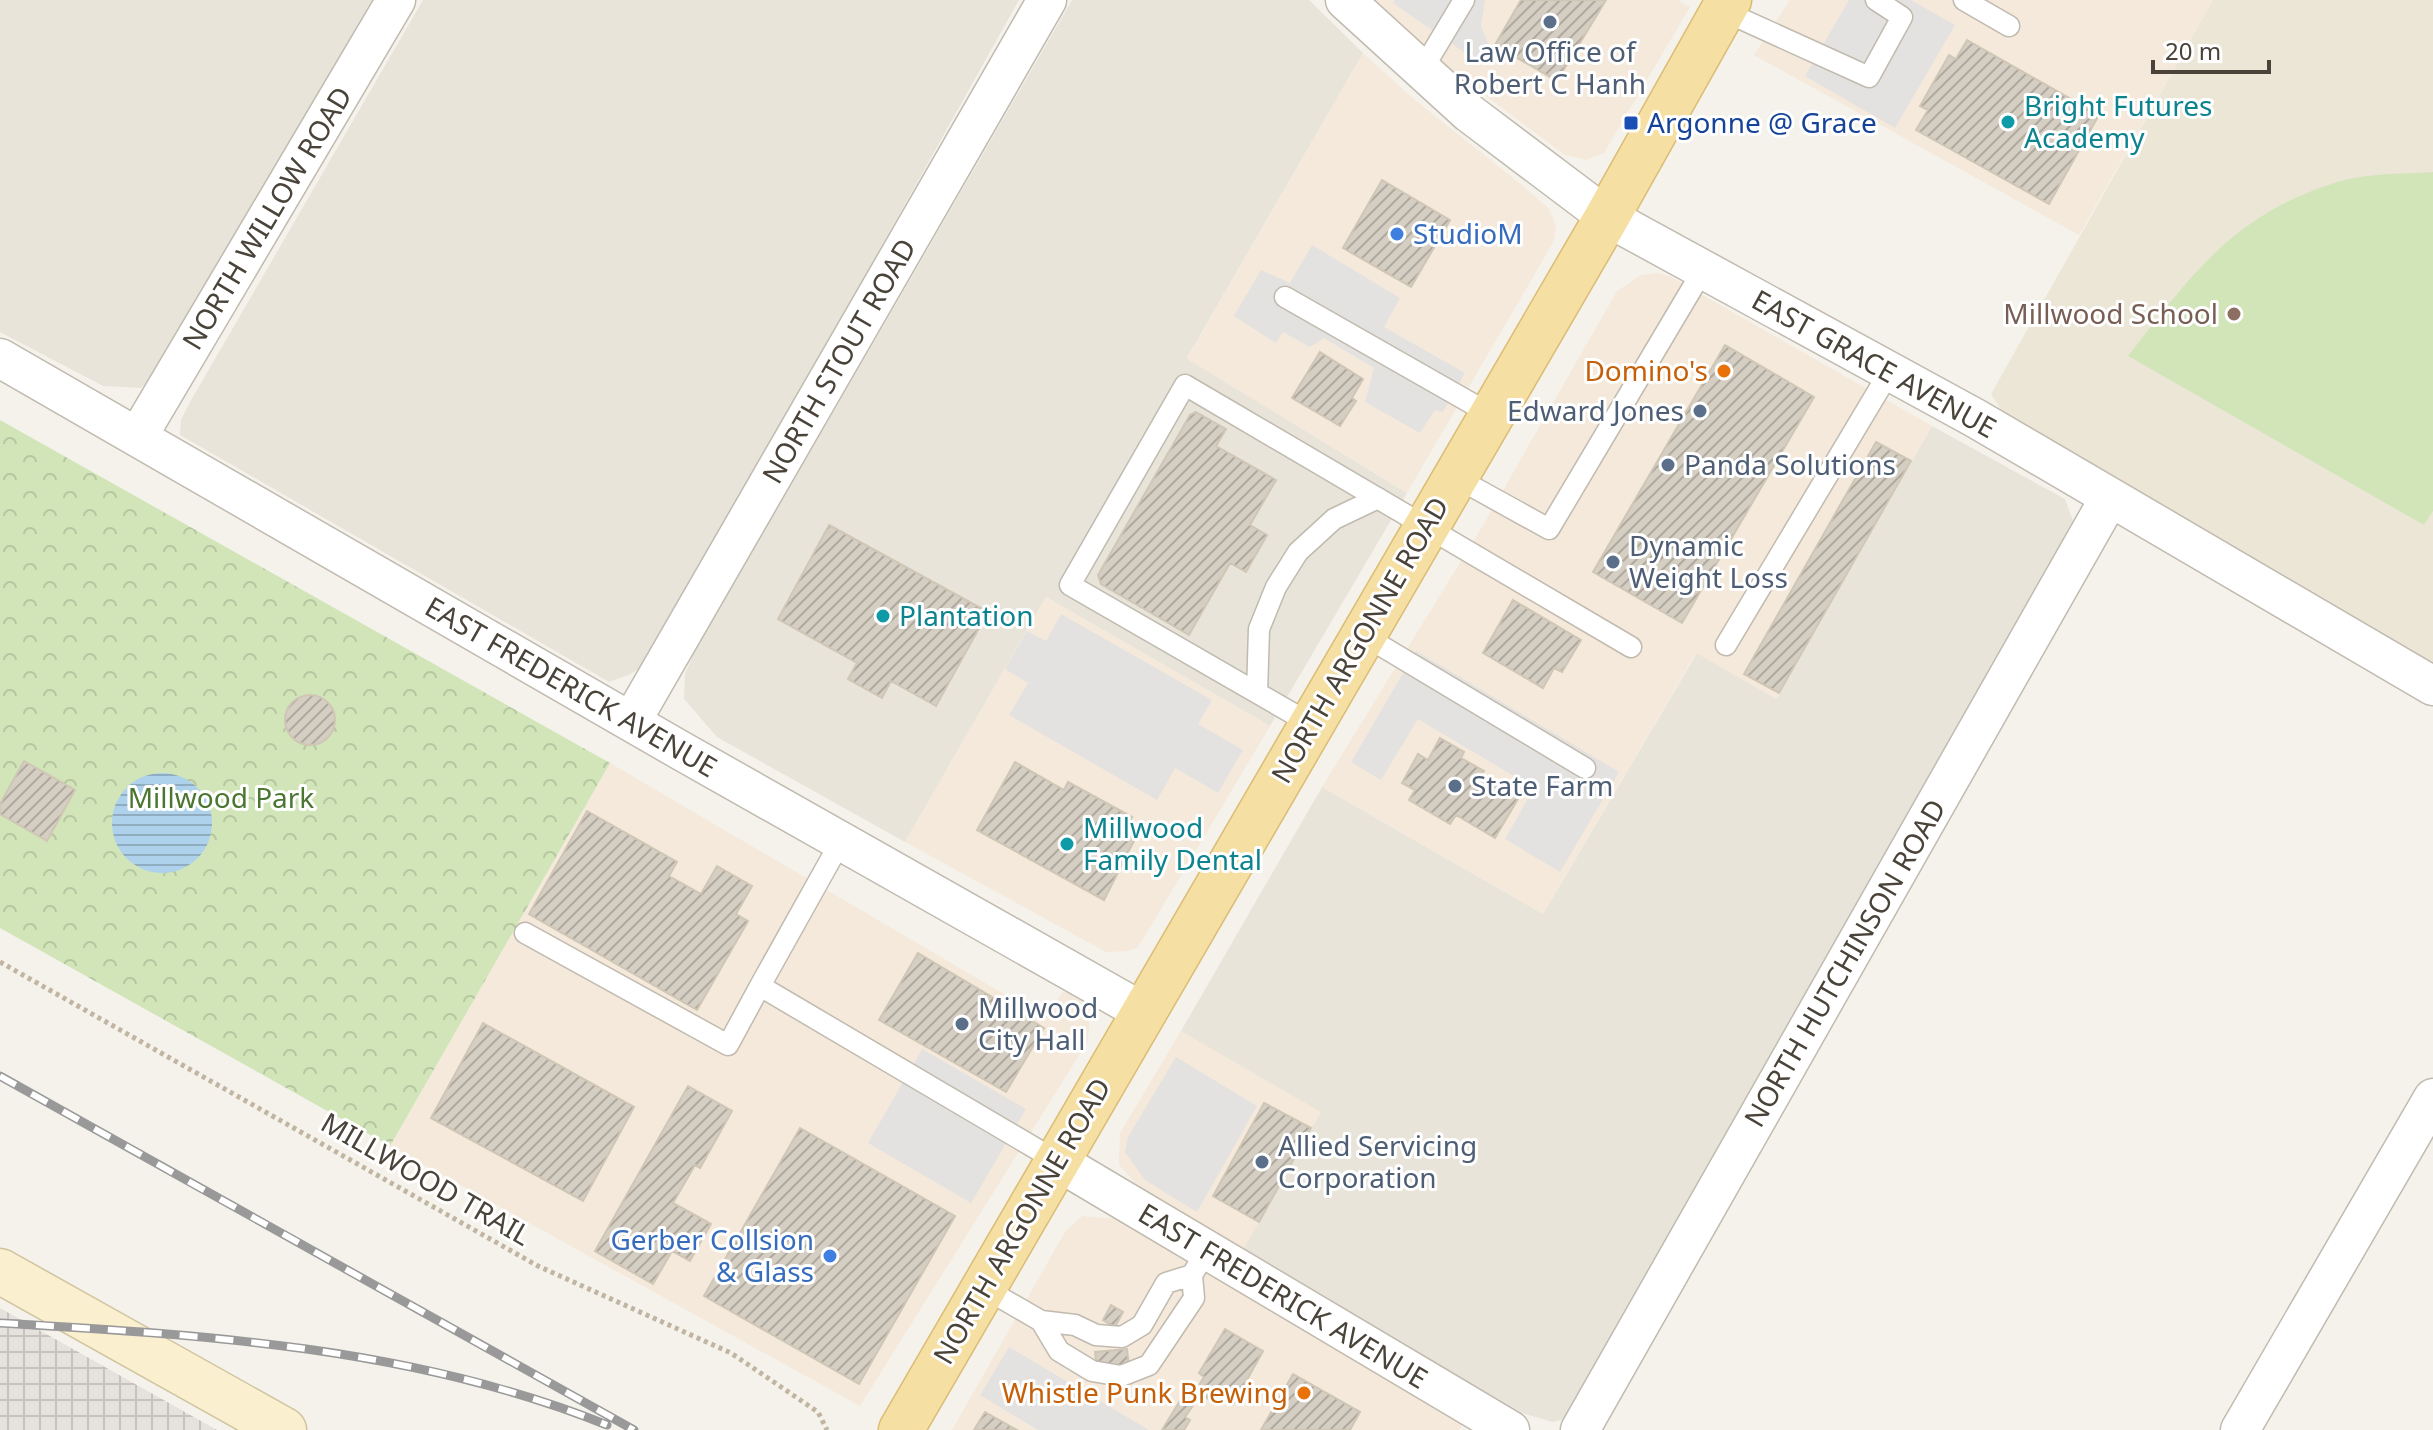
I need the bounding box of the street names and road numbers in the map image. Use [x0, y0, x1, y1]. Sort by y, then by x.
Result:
street label: NORTH WILLOW ROAD [172, 79, 360, 356]
street label: NORTH STOUT ROAD [752, 231, 924, 490]
street label: EAST GRACE AVENUE [1746, 280, 2003, 446]
street label: NORTH ARGONNE ROAD [1262, 490, 1457, 789]
street label: EAST FREDERICK AVENUE [419, 587, 724, 785]
street label: NORTH HUTCHINSON ROAD [1735, 792, 1954, 1133]
street label: NORTH ARGONNE ROAD [924, 1071, 1119, 1370]
street label: MILLWOOD TRAIL [315, 1103, 538, 1254]
street label: EAST FREDERICK AVENUE [1132, 1194, 1435, 1397]

